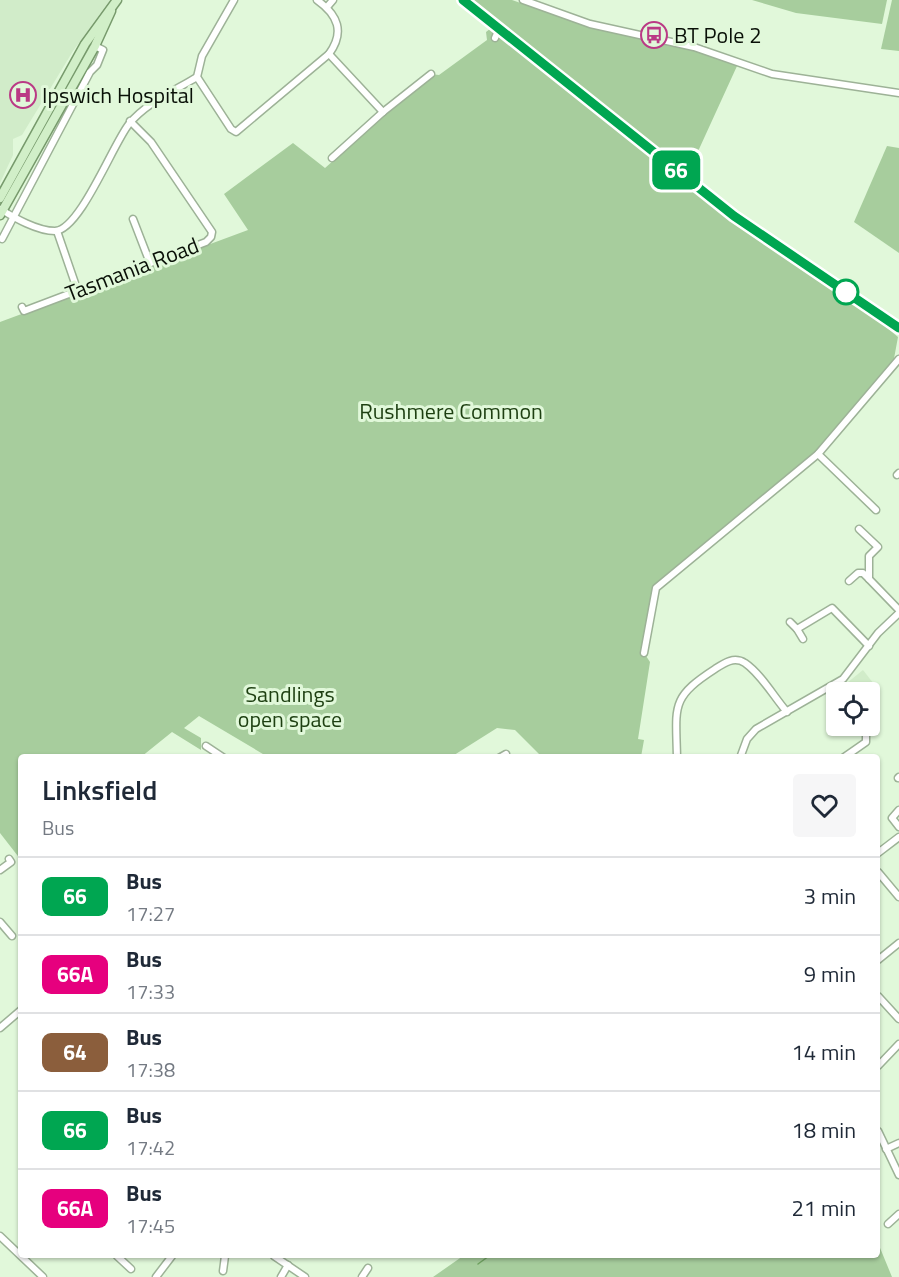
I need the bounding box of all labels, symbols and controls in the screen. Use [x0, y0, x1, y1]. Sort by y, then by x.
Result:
place label: BT Pole 2 [674, 18, 762, 52]
bus stop icon: BT Pole 2 [639, 20, 669, 50]
place label: Ipswich Hospital [42, 78, 194, 112]
hospital icon: Ipswich Hospital [8, 80, 38, 110]
line badge: 66 [649, 150, 703, 190]
text: 66 [664, 154, 688, 186]
street label: Tasmania Road [60, 228, 204, 310]
unlabelled marker [833, 279, 859, 305]
park label: Rushmere Common [359, 394, 543, 428]
park label: Sandlings open space [238, 677, 342, 736]
map controls [826, 682, 880, 736]
button: locate [826, 682, 880, 736]
text: Linksfield [42, 768, 157, 811]
button: heart [793, 774, 856, 837]
text: Bus [42, 812, 74, 843]
text: Bus [126, 864, 162, 898]
text: 3 min [804, 879, 856, 913]
text: 66 [63, 880, 87, 912]
text: 17:27 [126, 898, 175, 929]
text: Bus [126, 942, 162, 976]
text: 9 min [804, 957, 856, 991]
text: 66A [57, 958, 93, 990]
text: 17:33 [126, 976, 175, 1007]
text: Bus [126, 1020, 162, 1054]
text: 14 min [791, 1035, 856, 1069]
text: 64 [63, 1036, 87, 1068]
text: 17:38 [126, 1054, 175, 1085]
text: Bus [126, 1098, 162, 1132]
text: 18 min [791, 1113, 856, 1147]
text: 66 [63, 1114, 87, 1146]
text: 17:42 [126, 1132, 175, 1163]
text: Bus [126, 1176, 162, 1210]
text: 21 min [791, 1191, 856, 1225]
text: 66A [57, 1192, 93, 1224]
text: 17:45 [126, 1210, 175, 1241]

